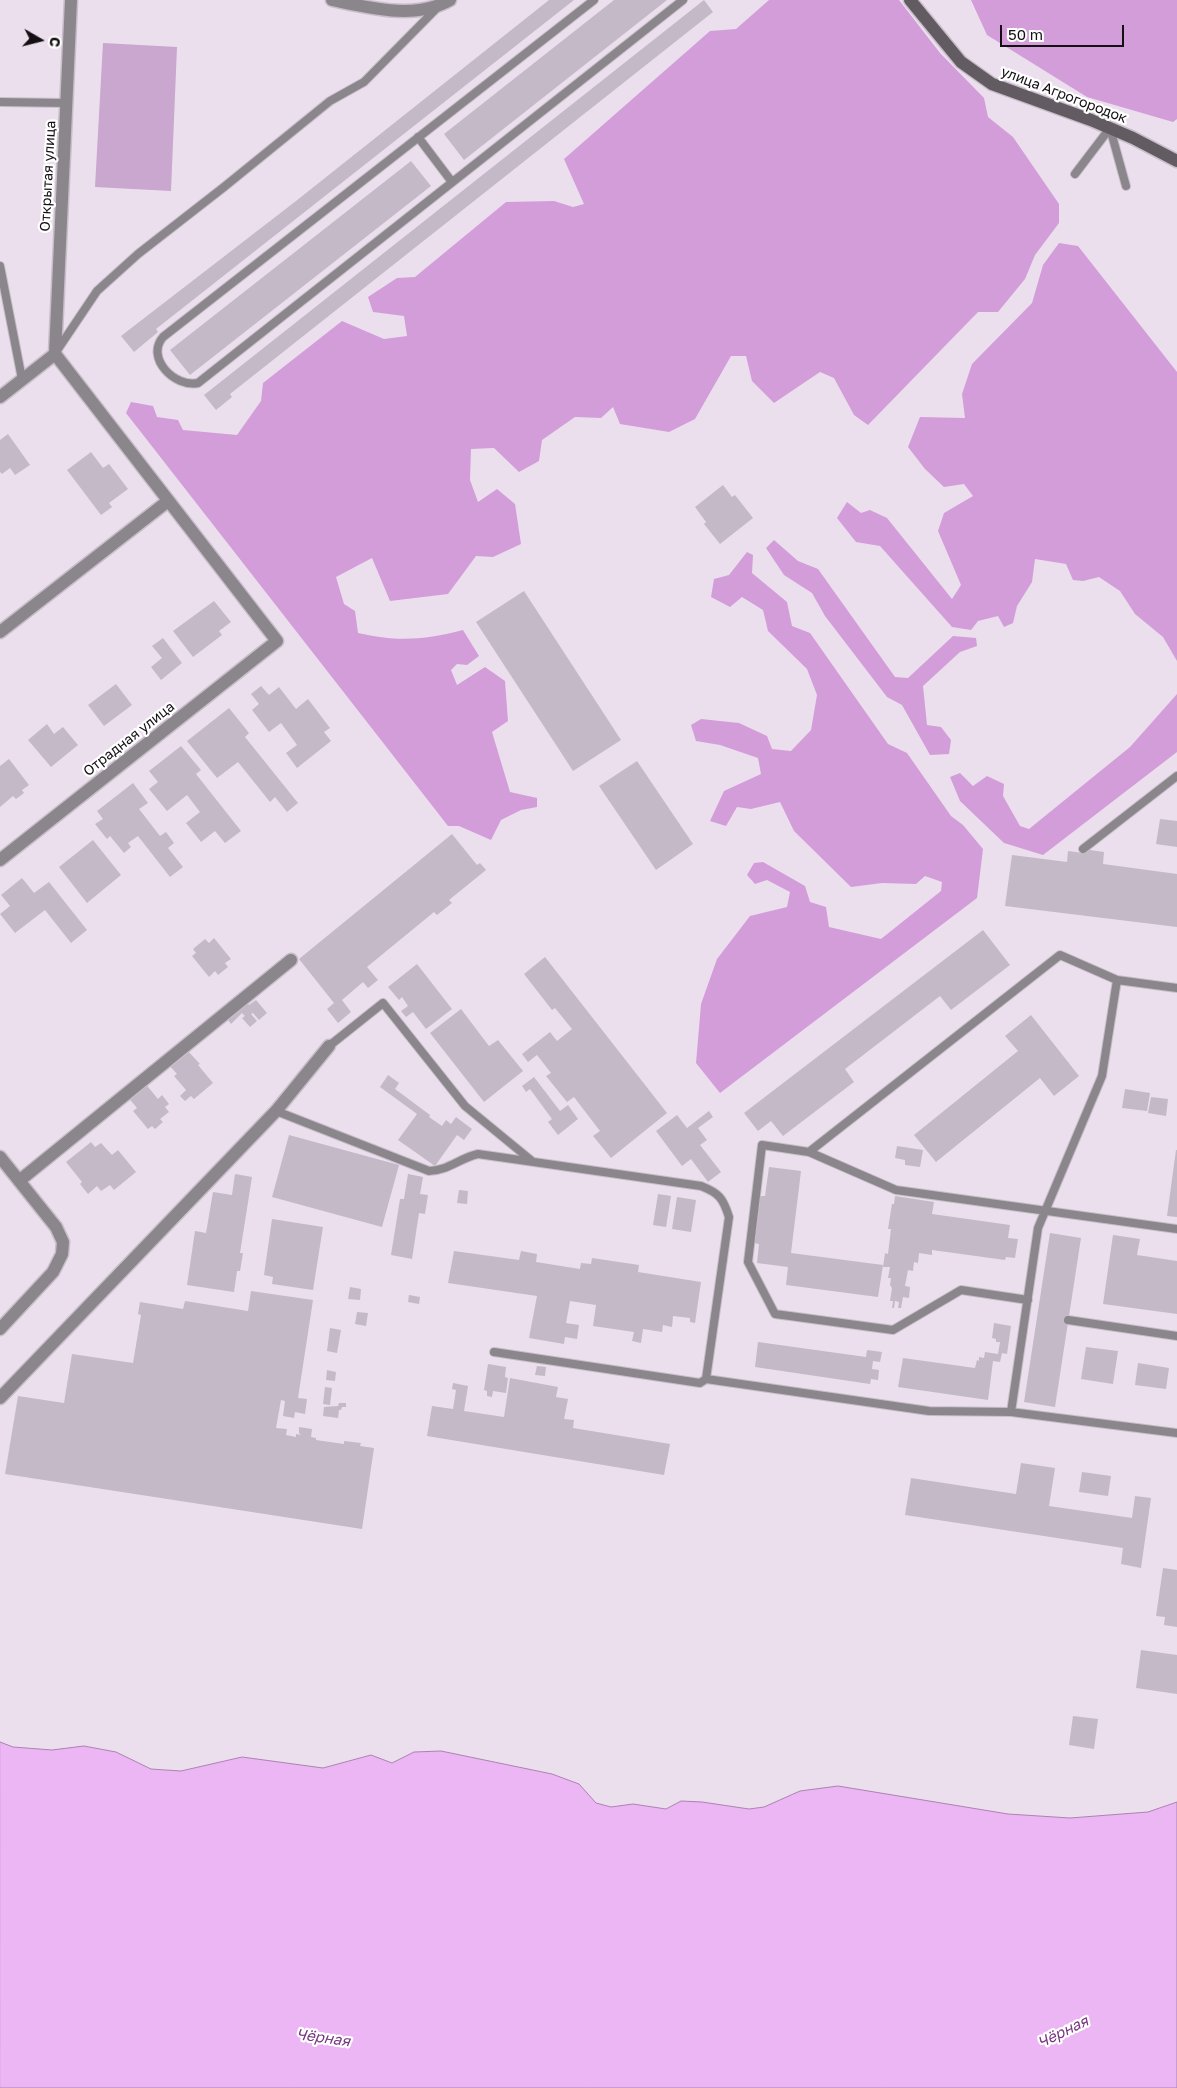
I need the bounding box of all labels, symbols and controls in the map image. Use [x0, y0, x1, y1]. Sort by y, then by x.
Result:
north arrow [15, 15, 65, 65]
scale bar [1002, 15, 1126, 47]
text: 50 m [1008, 25, 1043, 43]
text: С [46, 36, 64, 48]
street label: улица Агрогородок [999, 63, 1129, 127]
street label: Открытая улица [37, 120, 59, 232]
street label: Отрадная улица [80, 698, 178, 780]
water label: Чёрная [1035, 2012, 1091, 2052]
water label: Чёрная [295, 2025, 351, 2051]

